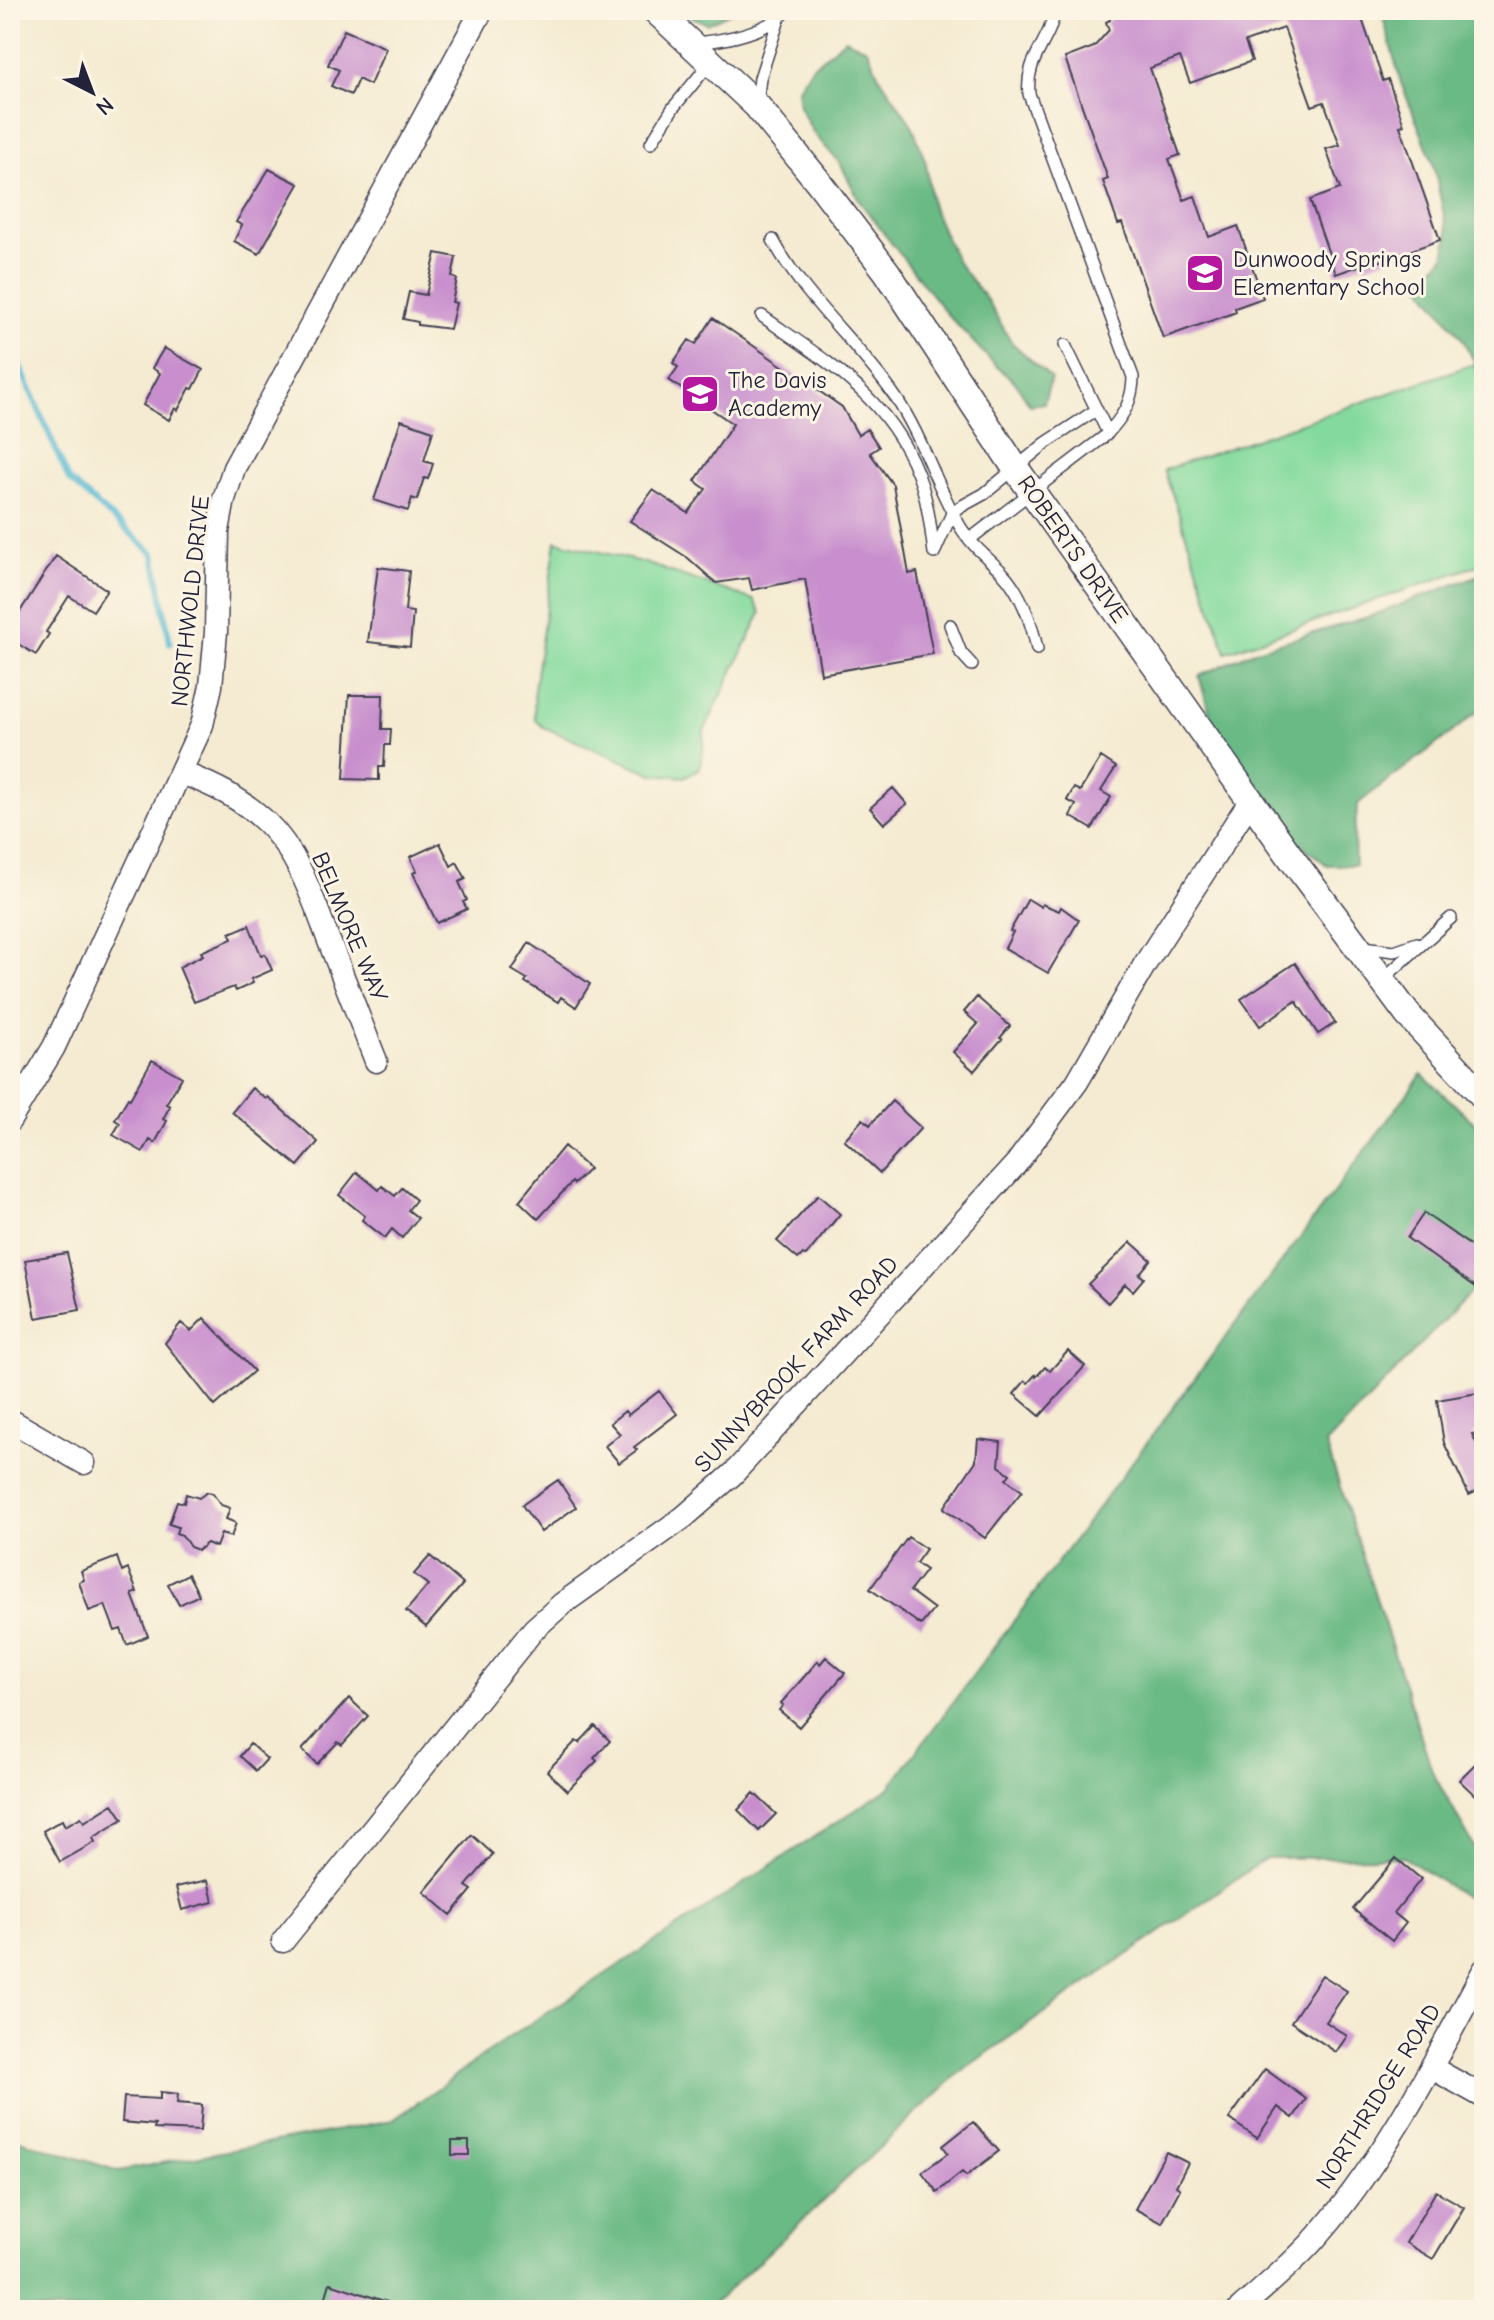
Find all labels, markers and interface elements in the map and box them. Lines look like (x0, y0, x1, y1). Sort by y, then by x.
north arrow (52, 52, 132, 132)
text: N (91, 92, 119, 121)
place label: Dunwoody Springs Elementary School (1233, 245, 1425, 301)
school or university icon: Dunwoody Springs Elementary School (1184, 252, 1226, 294)
place label: The Davis Academy (728, 366, 826, 422)
school or university icon: The Davis Academy (679, 373, 721, 415)
street label: ROBERTS DRIVE (1012, 470, 1134, 628)
street label: NORTHWOLD DRIVE (165, 494, 215, 708)
street label: BELMORE WAY (306, 848, 394, 1007)
street label: SUNNYBROOK FARM ROAD (688, 1250, 904, 1478)
street label: NORTHRIDGE ROAD (1310, 1998, 1446, 2194)

